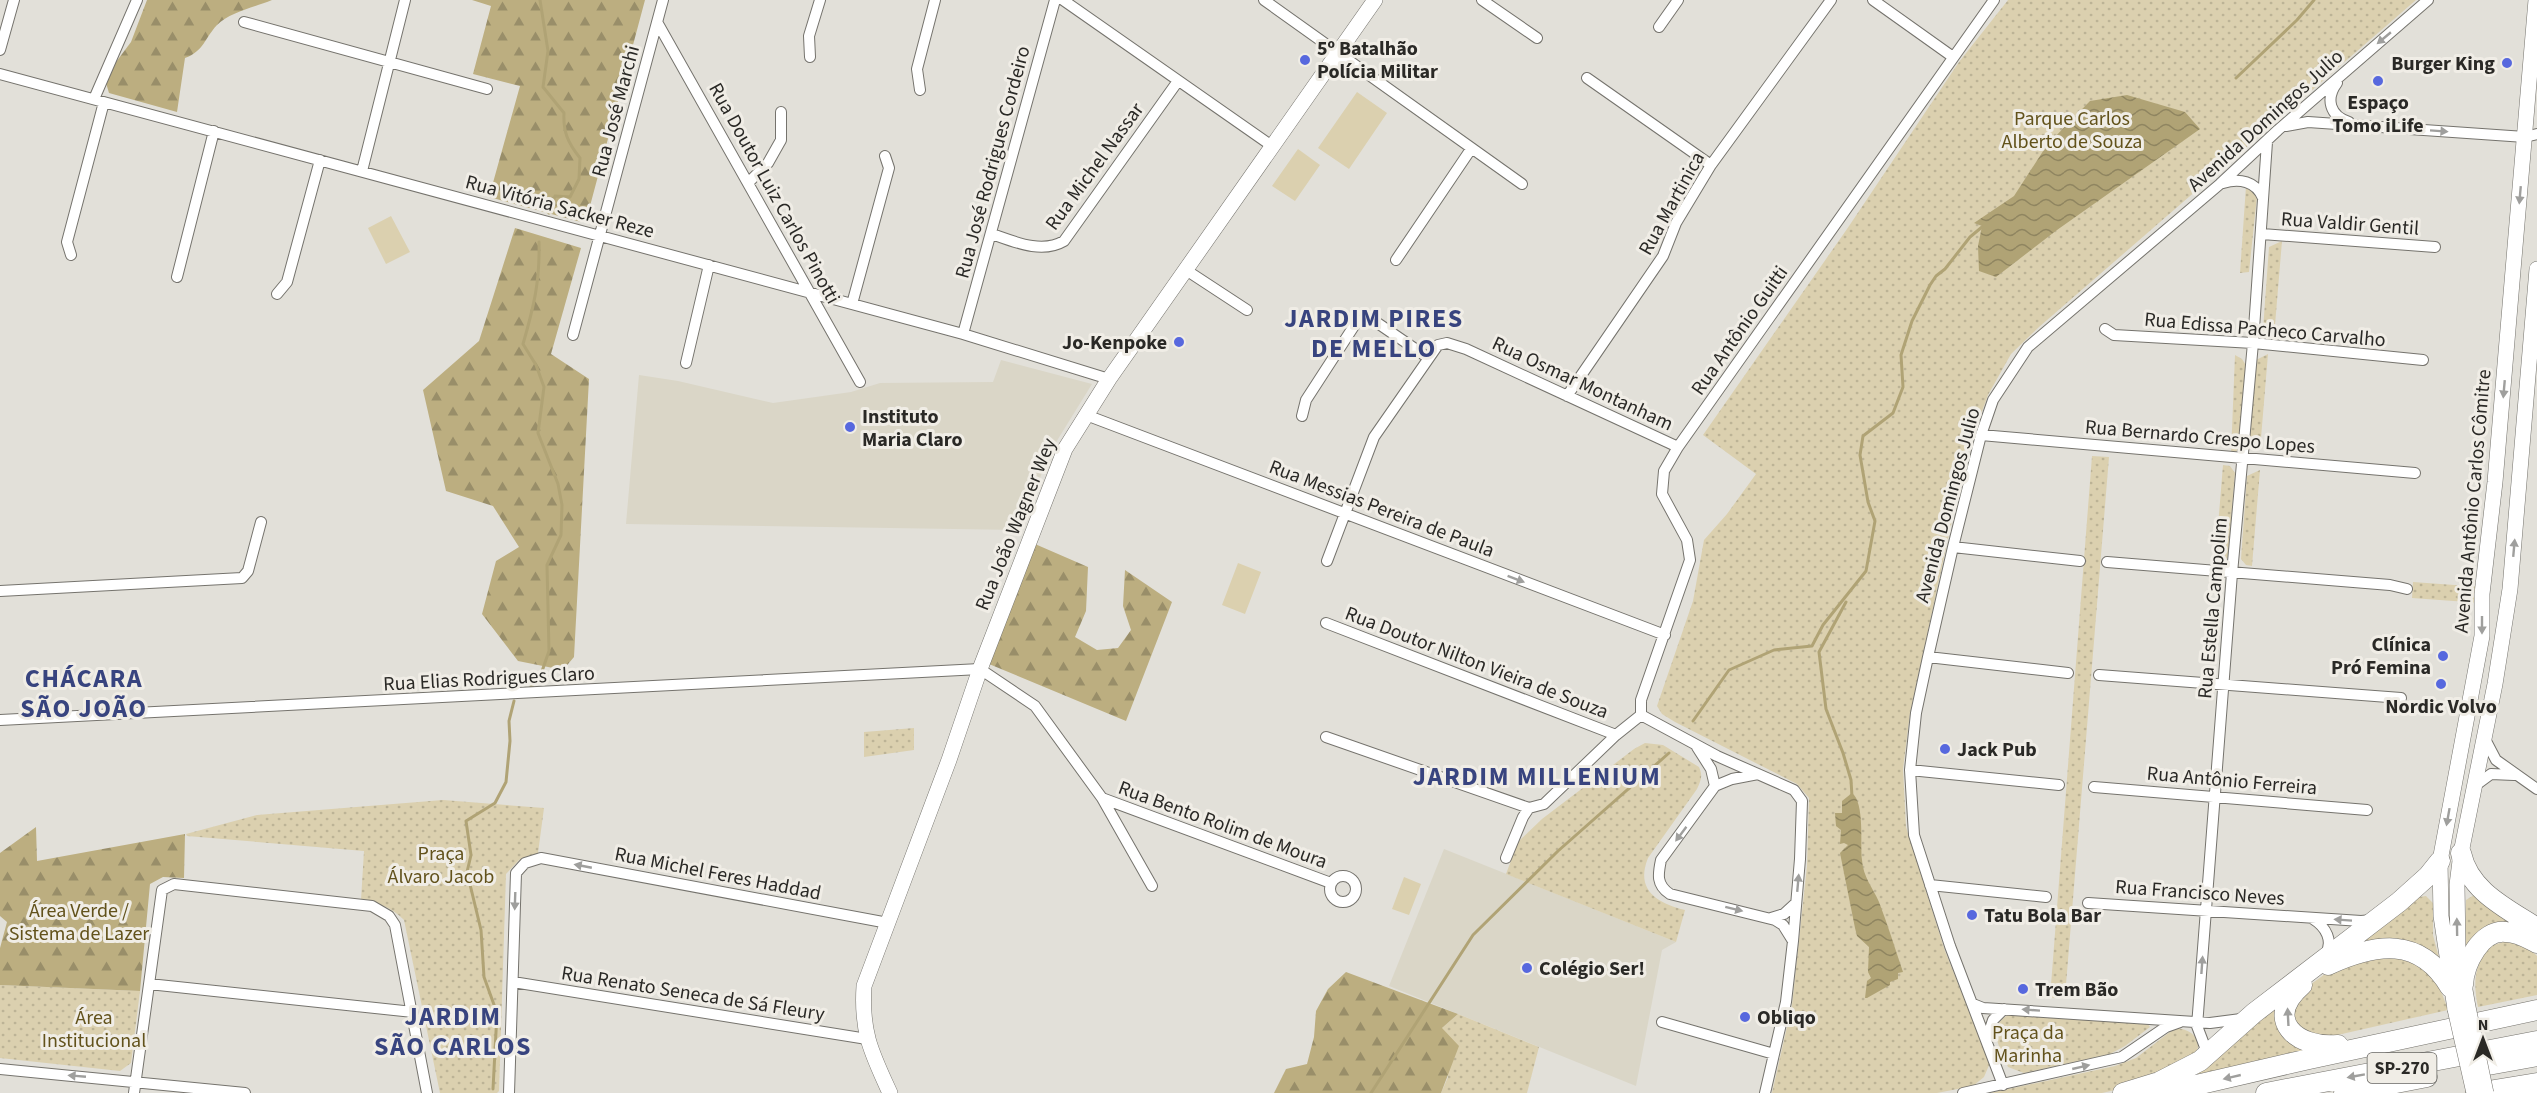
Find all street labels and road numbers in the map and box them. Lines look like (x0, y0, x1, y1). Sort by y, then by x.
street label: Rua José Marchi (585, 42, 647, 180)
street label: Rua José Rodrigues Cordeiro (948, 43, 1038, 282)
street label: Avenida Domingos Julio (2182, 43, 2350, 198)
street label: Rua Doutor Luiz Carlos Pinotti (702, 78, 847, 309)
street label: Rua Michel Nassar (1039, 97, 1151, 236)
street label: Rua Martinica (1632, 147, 1712, 260)
street label: Rua Vitória Sacker Reze (462, 168, 657, 246)
street label: Rua Valdir Gentil (2280, 205, 2420, 243)
street label: Rua Antônio Guitti (1685, 260, 1795, 401)
street label: Rua Edissa Pacheco Carvalho (2143, 305, 2387, 355)
street label: Rua Osmar Montanham (1487, 330, 1678, 438)
street label: Avenida Antônio Carlos Cômitre (2448, 368, 2498, 634)
street label: Avenida Domingos Julio (1908, 405, 1987, 606)
street label: Rua Bernardo Crespo Lopes (2084, 413, 2316, 461)
street label: Rua João Wagner Wey (969, 433, 1064, 615)
street label: Rua Messias Pereira de Paula (1265, 453, 1498, 565)
street label: Rua Estella Campolim (2191, 516, 2235, 700)
street label: Rua Doutor Nilton Vieira de Souza (1341, 600, 1612, 726)
street label: Rua Elias Rodrigues Claro (383, 659, 596, 699)
street label: Rua Antônio Ferreira (2146, 760, 2318, 802)
street label: Rua Bento Rolim de Moura (1114, 774, 1331, 876)
street label: Rua Michel Feres Haddad (612, 840, 823, 908)
street label: Rua Francisco Neves (2114, 873, 2286, 913)
street label: Rua Renato Seneca de Sá Fleury (559, 959, 827, 1029)
road number: SP-270 (2368, 1053, 2436, 1083)

